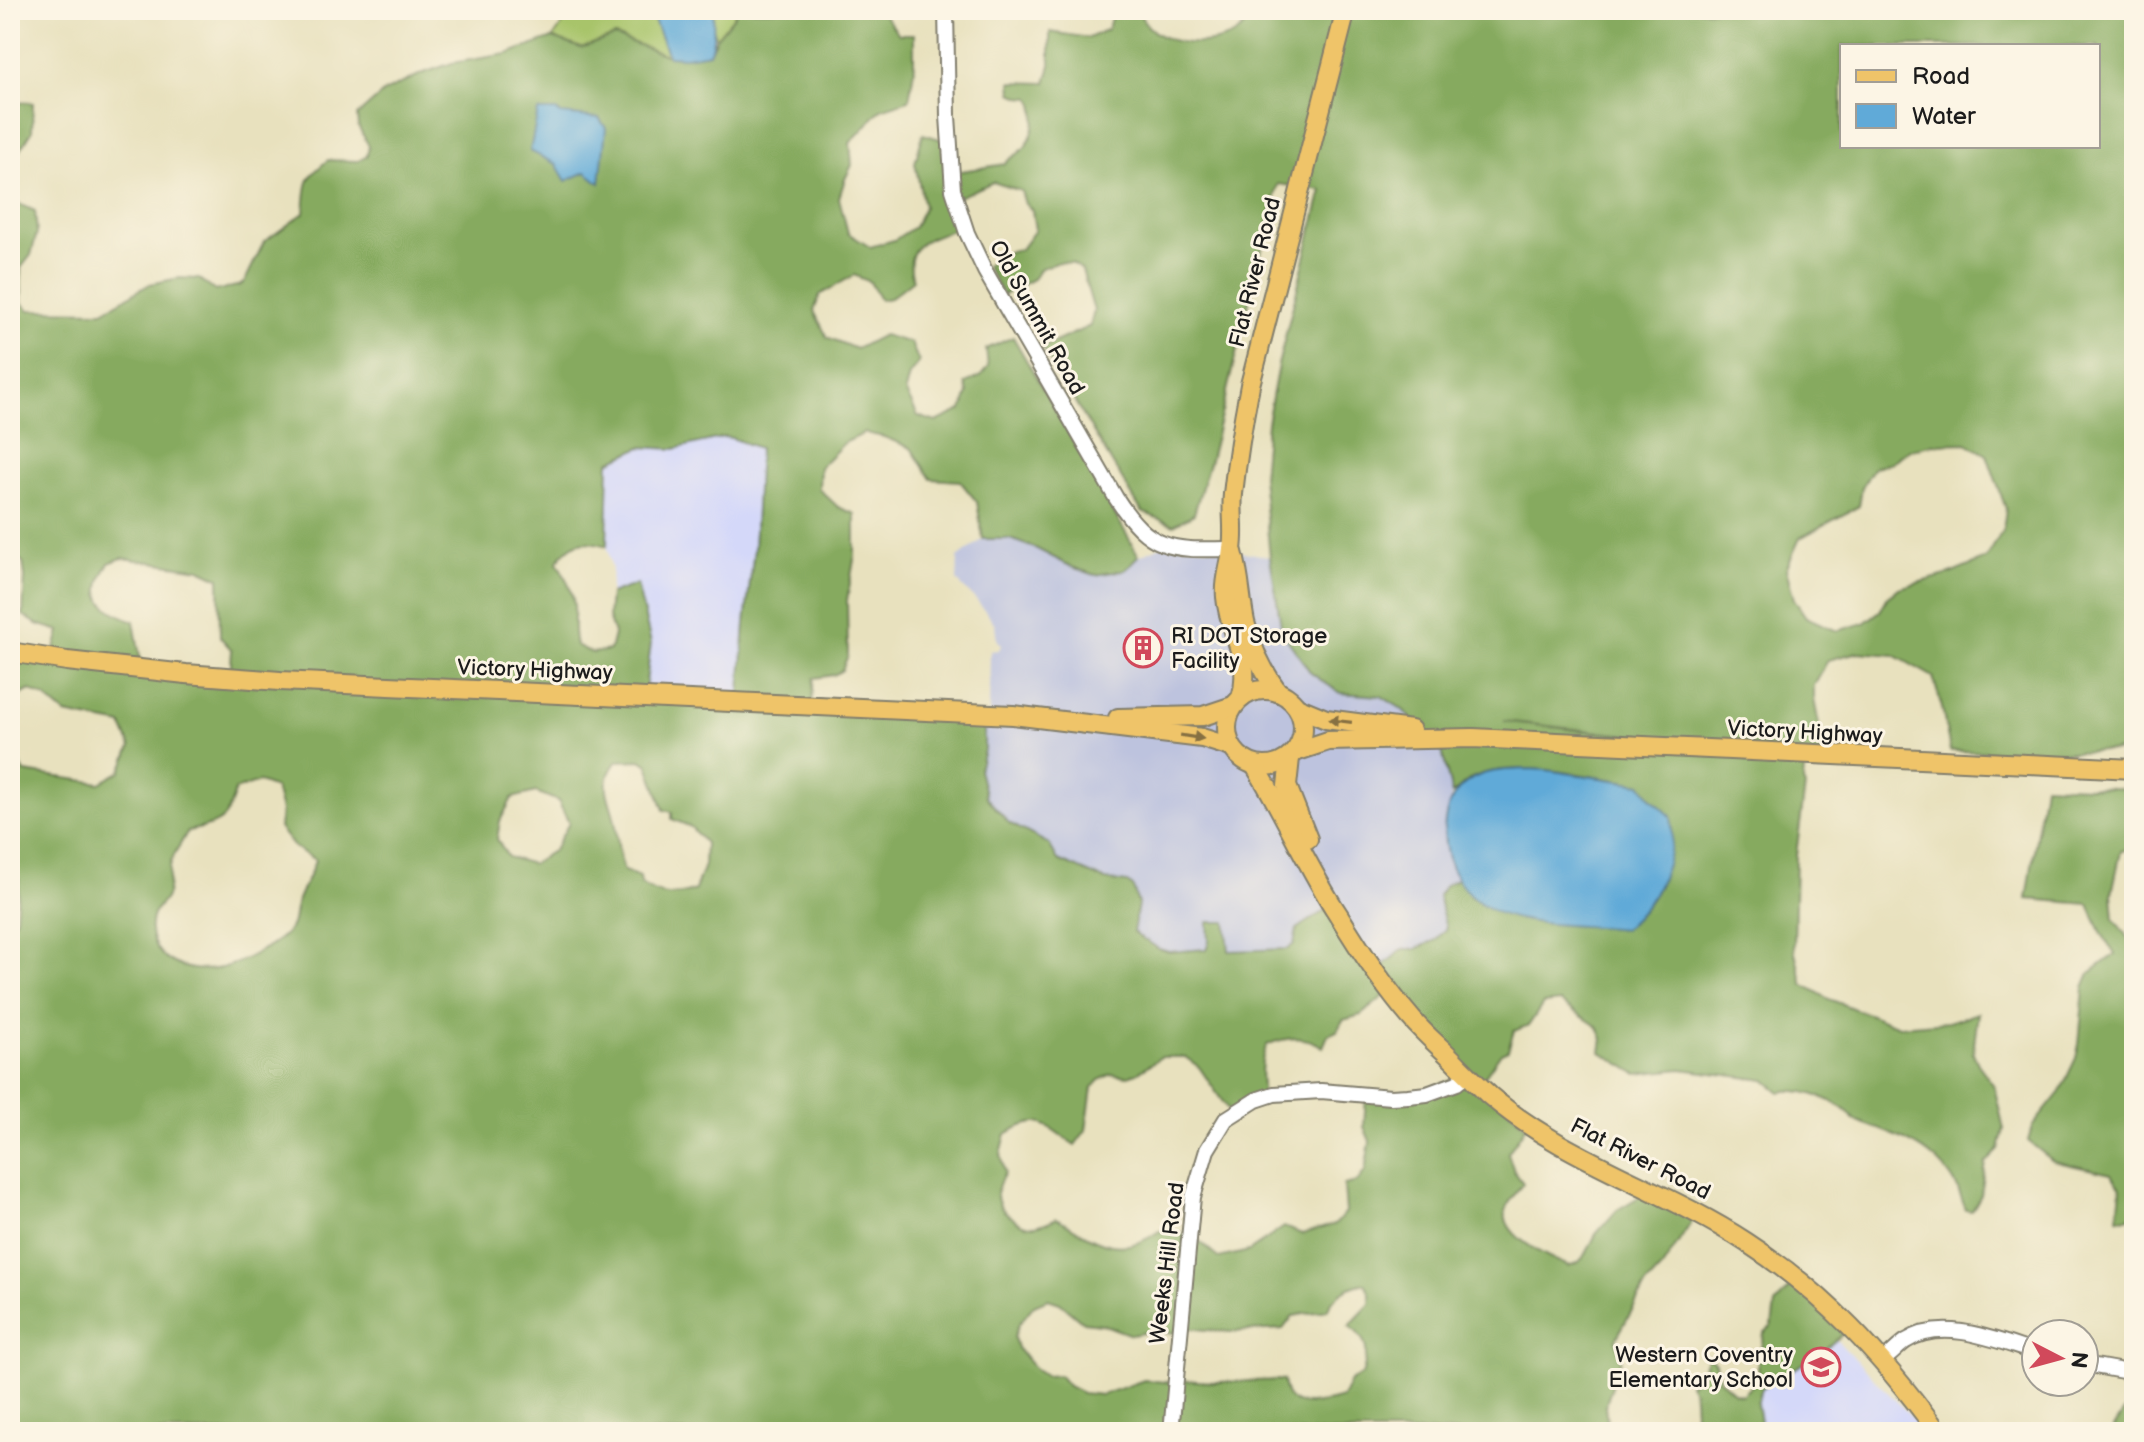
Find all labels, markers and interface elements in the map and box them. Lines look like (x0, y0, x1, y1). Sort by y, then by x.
legend (1840, 44, 2100, 148)
text: Road (1912, 62, 1970, 91)
text: Water (1912, 102, 1976, 131)
street label: Flat River Road (1224, 195, 1287, 350)
street label: Old Summit Road (983, 236, 1090, 400)
place label: RI DOT Storage Facility (1171, 623, 1327, 675)
building icon: RI DOT Storage Facility (1122, 627, 1164, 669)
street label: Victory Highway (457, 654, 613, 687)
one-way arrow (1328, 714, 1353, 727)
street label: Victory Highway (1727, 715, 1883, 750)
one-way arrow (1180, 731, 1205, 744)
street label: Flat River Road (1566, 1112, 1715, 1206)
street label: Weeks Hill Road (1144, 1181, 1191, 1346)
north arrow (2020, 1318, 2100, 1398)
place label: Western Coventry Elementary School (1608, 1342, 1793, 1394)
school or university icon: Western Coventry Elementary School (1800, 1346, 1842, 1388)
text: N (2064, 1350, 2093, 1370)

